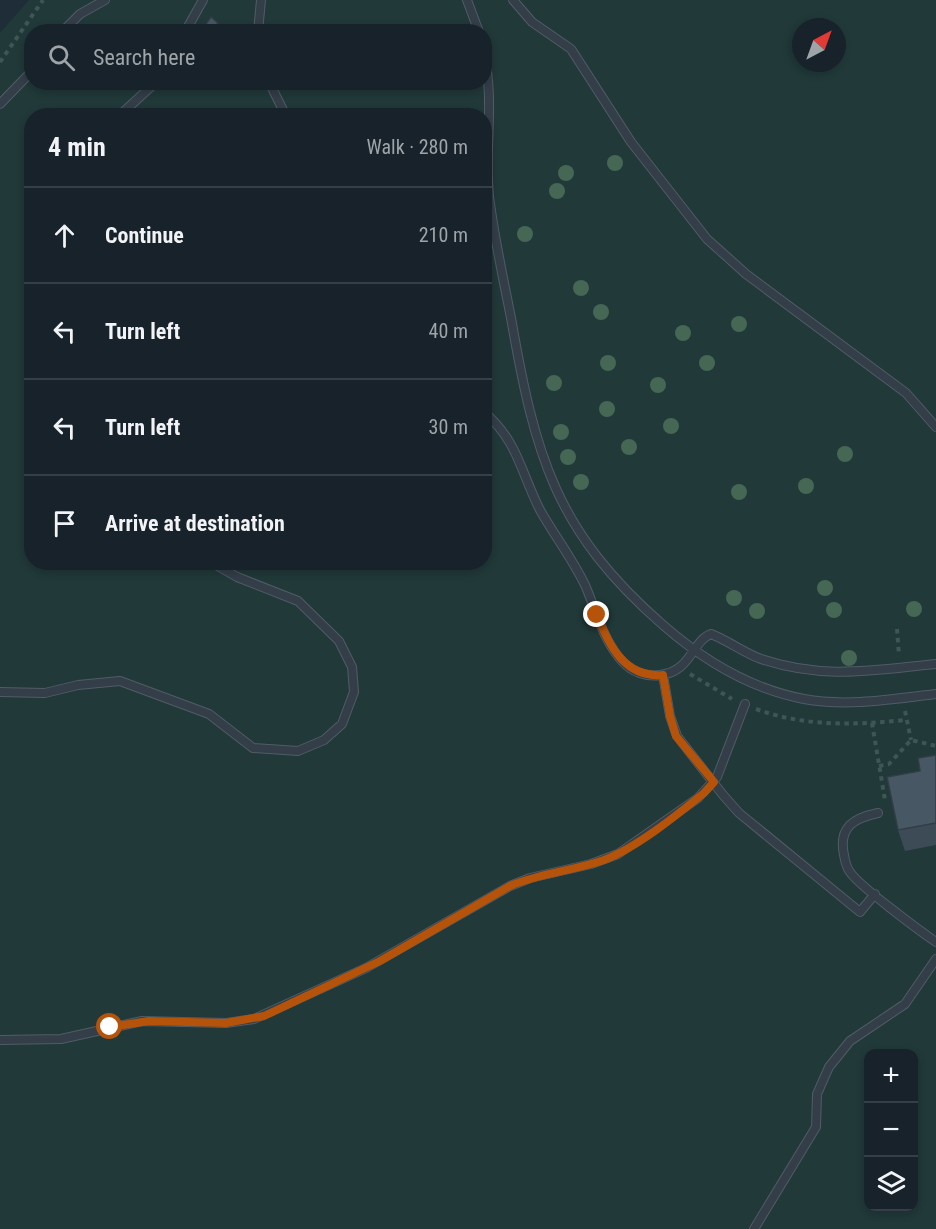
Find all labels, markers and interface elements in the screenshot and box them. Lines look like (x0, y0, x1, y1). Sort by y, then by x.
north arrow (792, 18, 846, 72)
search box (24, 24, 492, 90)
icon: search (45, 41, 78, 74)
text: Search here (93, 45, 195, 70)
text: 4 min (48, 132, 106, 162)
text: Walk · 280 m (367, 135, 468, 159)
icon: ahead (48, 219, 81, 252)
text: Continue (105, 223, 184, 248)
text: 210 m (419, 223, 468, 247)
icon: left (48, 315, 81, 348)
text: Turn left (105, 319, 180, 344)
text: 40 m (429, 319, 468, 343)
icon: left (48, 411, 81, 444)
text: Turn left (105, 415, 180, 440)
text: 30 m (429, 415, 468, 439)
icon: arrive (48, 507, 81, 540)
text: Arrive at destination (105, 511, 285, 536)
route end (583, 601, 609, 627)
route start (96, 1013, 122, 1039)
map controls (864, 1049, 918, 1211)
button: + (864, 1049, 918, 1103)
button: − (864, 1103, 918, 1157)
button: layers (864, 1157, 918, 1211)

